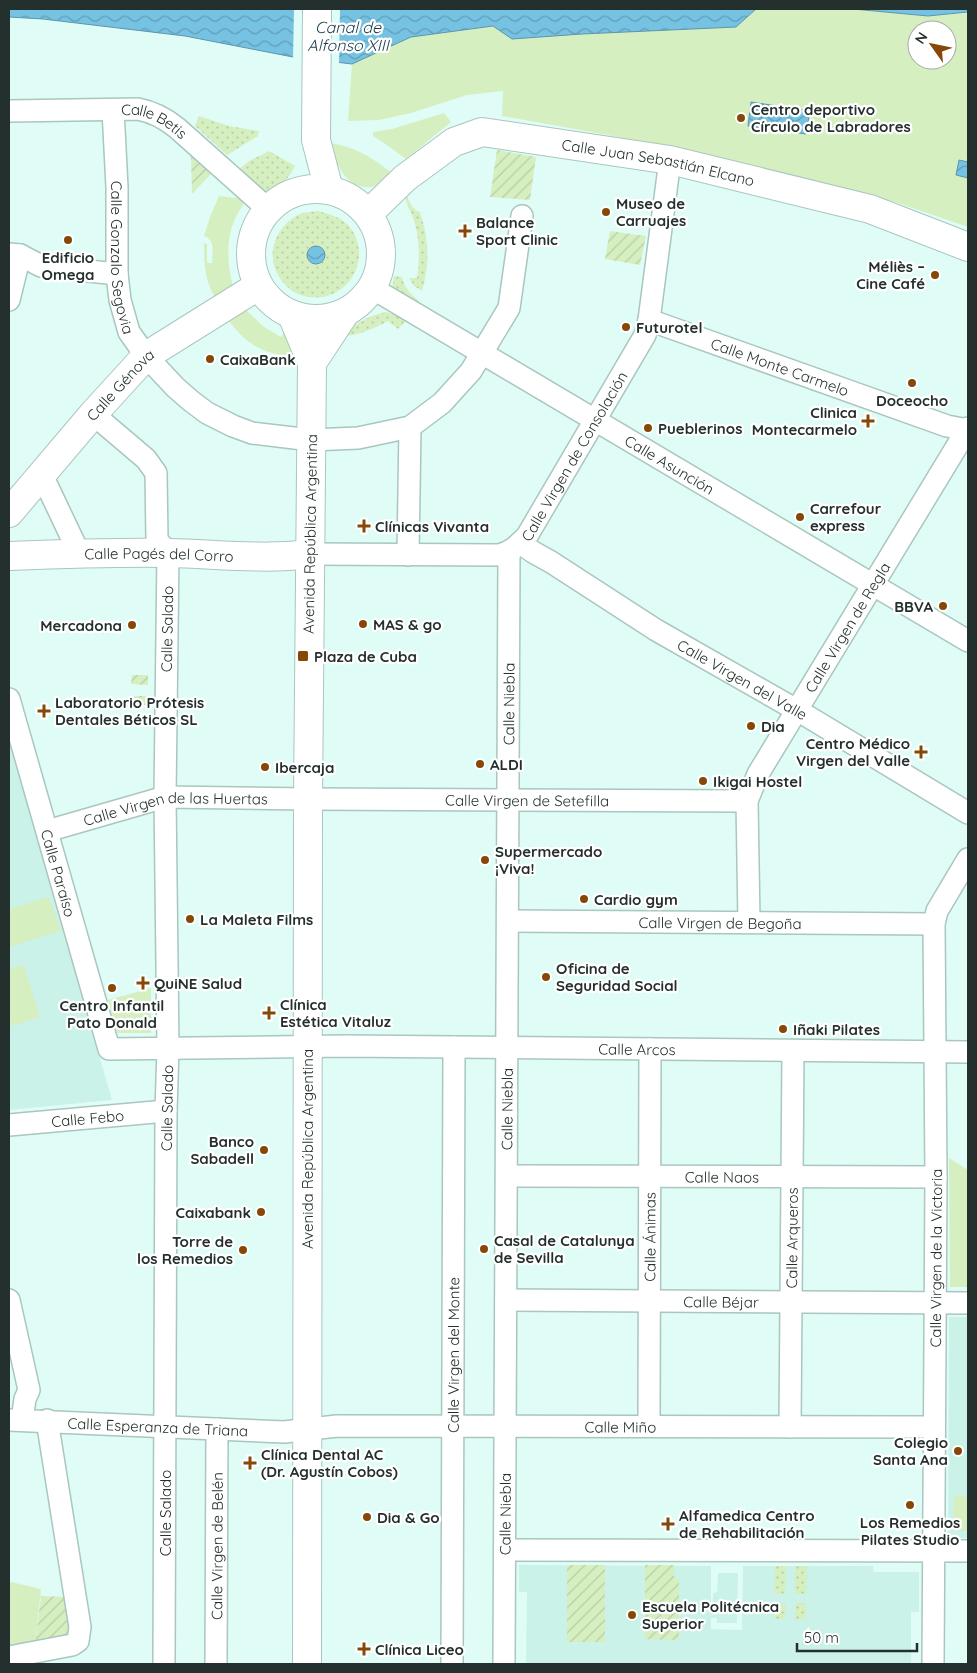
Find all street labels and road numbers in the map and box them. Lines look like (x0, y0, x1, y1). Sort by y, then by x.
street label: Calle Betis (121, 99, 192, 142)
street label: Calle Juan Sebastián Elcano (561, 135, 757, 190)
street label: Calle Gonzalo Segovia (107, 180, 139, 336)
street label: Calle Monte Carmelo (708, 333, 852, 400)
street label: Calle Génova (82, 344, 157, 425)
street label: Calle Virgen de Consolación (517, 368, 631, 545)
street label: Calle Asunción (621, 430, 718, 498)
street label: Avenida República Argentina (299, 434, 321, 634)
street label: Calle Pagés del Corro (84, 543, 234, 565)
street label: Calle Virgen de Regla (800, 558, 894, 696)
street label: Calle Salado (157, 586, 177, 672)
street label: Calle Virgen del Valle (674, 635, 811, 724)
street label: Calle Niebla (499, 663, 518, 745)
street label: Calle Virgen de las Huertas (81, 787, 268, 830)
street label: Calle Virgen de Setefilla (445, 790, 609, 810)
street label: Calle Paraíso (37, 827, 80, 919)
street label: Calle Virgen de Begoña (638, 912, 802, 933)
street label: Calle Arcos (598, 1039, 676, 1059)
street label: Avenida República Argentina (298, 1049, 317, 1249)
street label: Calle Salado (157, 1065, 177, 1151)
street label: Calle Niebla (497, 1068, 516, 1150)
street label: Calle Febo (50, 1105, 125, 1131)
street label: Calle Naos (685, 1167, 759, 1186)
street label: Calle Virgen de la Victoria (925, 1169, 946, 1347)
street label: Calle Arqueros (782, 1187, 801, 1289)
street label: Calle Ánimas (640, 1192, 659, 1282)
street label: Calle Virgen del Monte (443, 1277, 463, 1433)
street label: Calle Béjar (683, 1292, 759, 1311)
street label: Calle Esperanza de Triana (67, 1413, 249, 1440)
street label: Calle Miño (585, 1417, 656, 1436)
street label: Calle Salado (156, 1470, 175, 1556)
street label: Calle Virgen de Belén (207, 1472, 226, 1620)
street label: Calle Niebla (495, 1473, 514, 1555)

